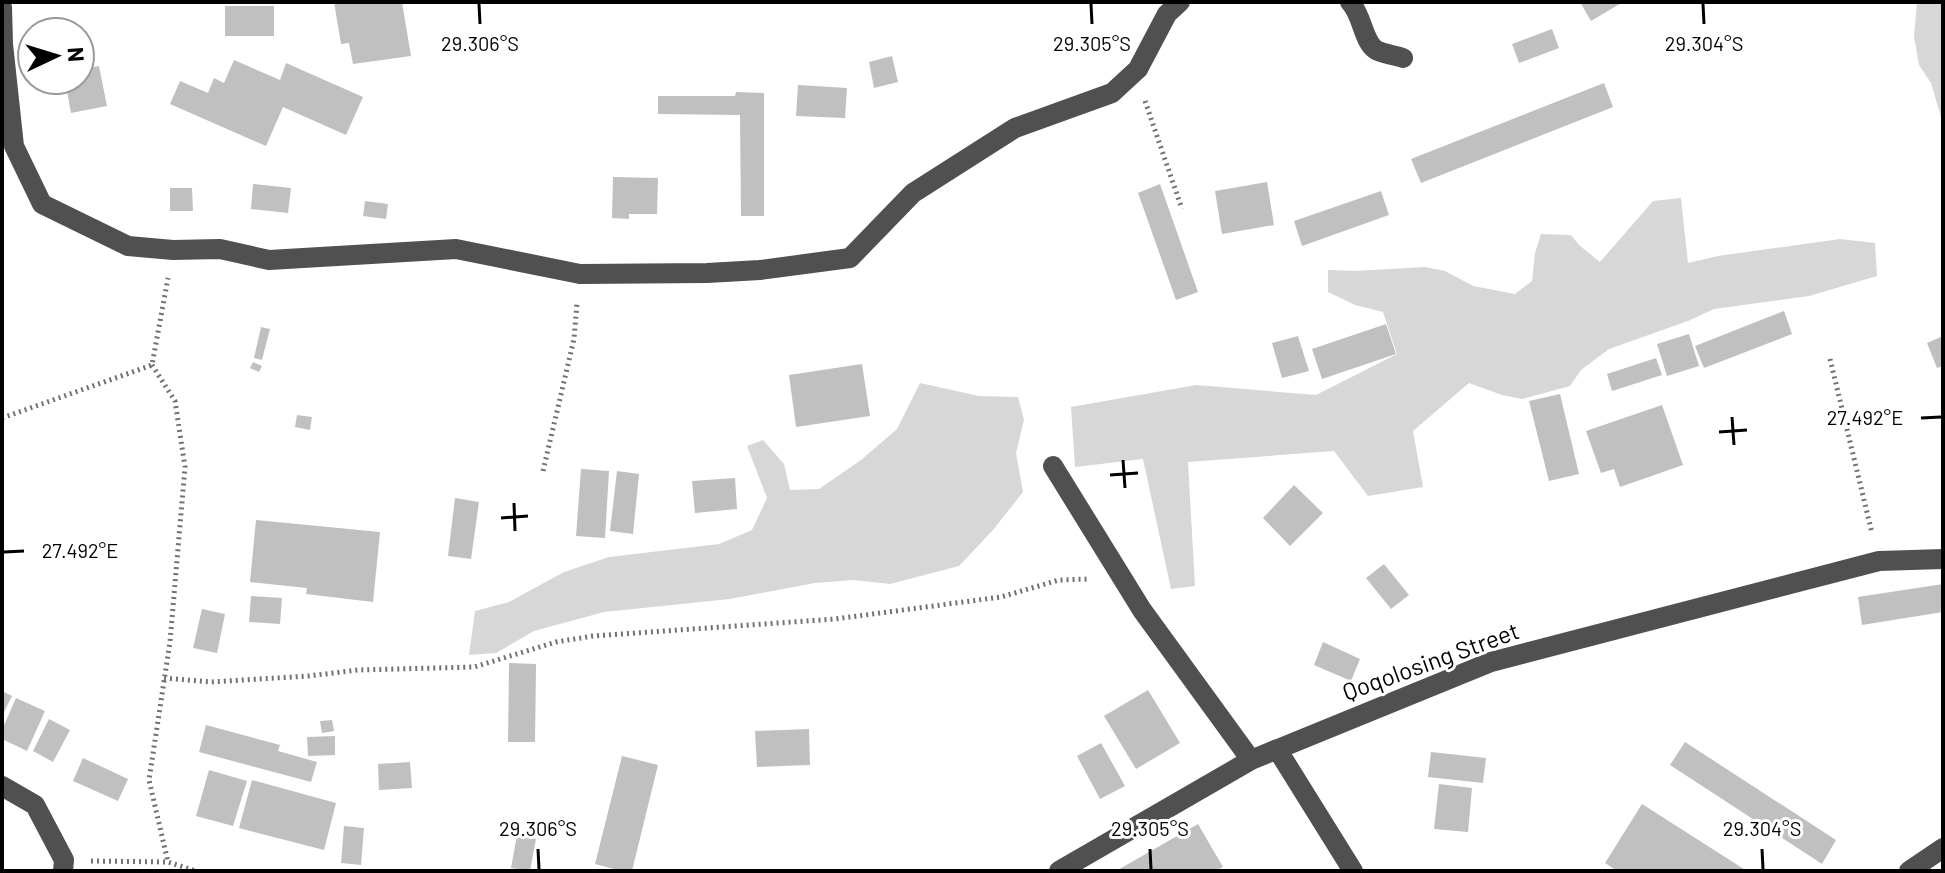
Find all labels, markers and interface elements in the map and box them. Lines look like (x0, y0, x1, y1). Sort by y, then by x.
north arrow (16, 16, 96, 96)
text: 29.306°S (441, 31, 519, 55)
text: 29.305°S (1053, 31, 1131, 55)
text: 29.304°S (1665, 31, 1743, 55)
text: N (63, 46, 90, 63)
text: 27.492°E (1827, 405, 1903, 429)
text: 27.492°E (42, 538, 118, 562)
street label: Qoqolosing Street (1338, 615, 1523, 706)
text: 29.306°S (499, 816, 577, 840)
text: 29.305°S (1111, 816, 1189, 840)
text: 29.304°S (1723, 816, 1801, 840)

